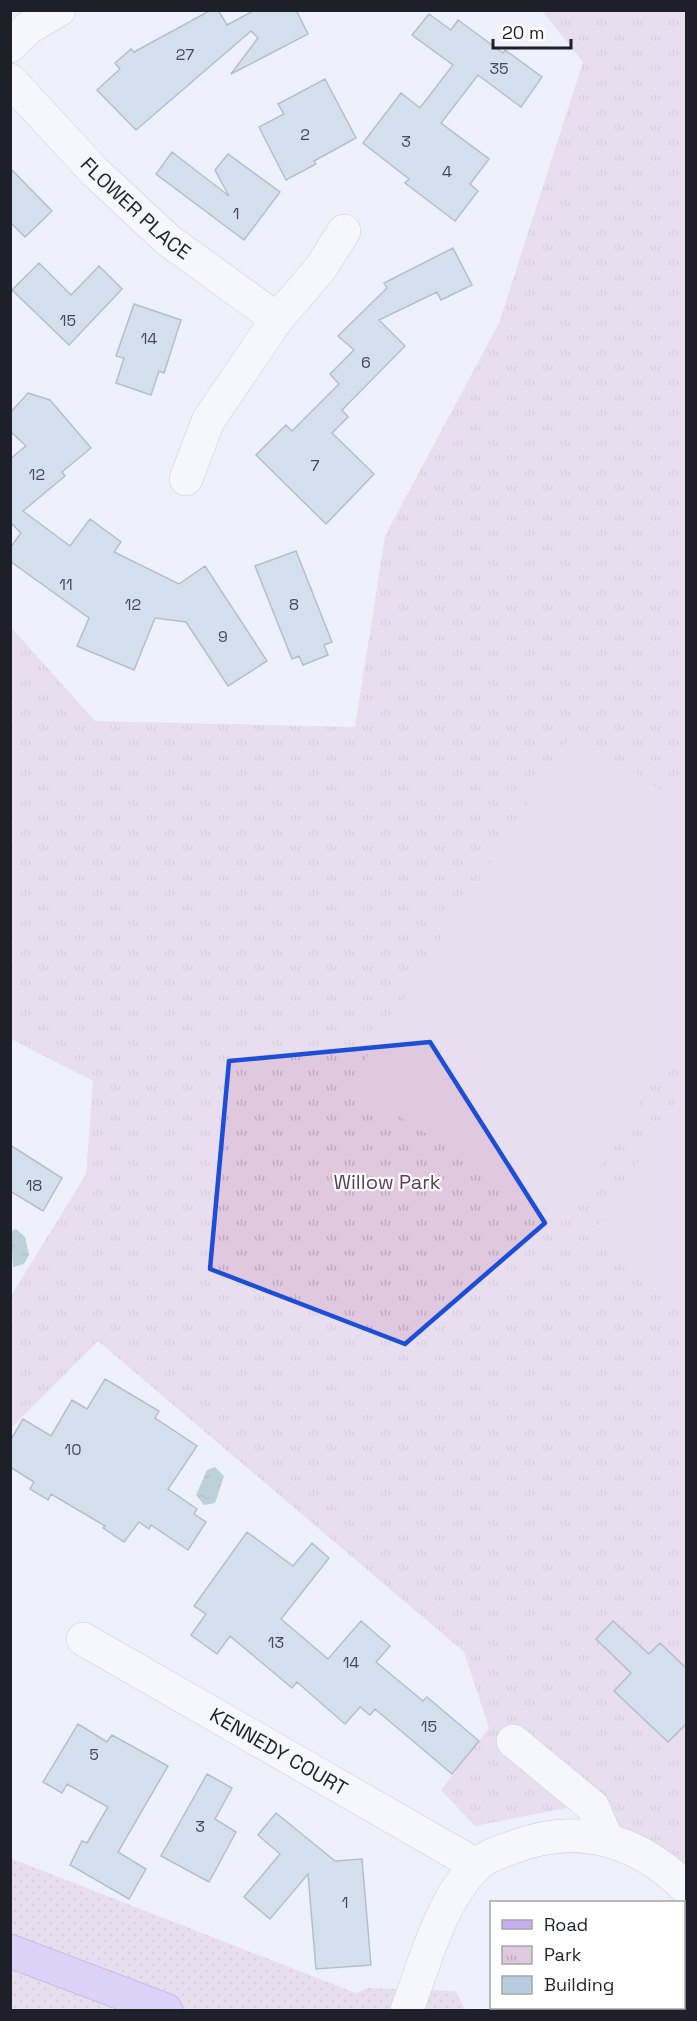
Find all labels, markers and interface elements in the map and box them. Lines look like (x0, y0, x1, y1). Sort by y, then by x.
scale bar (493, 12, 571, 50)
text: 20 m (502, 21, 545, 44)
house number: 27 (176, 44, 194, 65)
house number: 35 (489, 58, 509, 79)
house number: 2 (300, 124, 310, 145)
house number: 3 (401, 131, 411, 152)
street label: FLOWER PLACE (75, 152, 196, 265)
house number: 4 (442, 161, 452, 182)
house number: 1 (233, 203, 239, 224)
house number: 15 (60, 310, 76, 331)
house number: 14 (141, 328, 157, 349)
house number: 6 (361, 352, 371, 373)
house number: 7 (310, 455, 320, 476)
house number: 12 (29, 464, 45, 485)
house number: 11 (59, 574, 73, 595)
house number: 12 (125, 594, 141, 615)
house number: 8 (289, 594, 299, 615)
house number: 9 (218, 626, 228, 647)
park label: Willow Park (333, 1169, 441, 1195)
house number: 18 (26, 1175, 42, 1196)
house number: 10 (65, 1439, 81, 1460)
house number: 13 (268, 1632, 284, 1653)
house number: 14 (343, 1652, 359, 1673)
street label: KENNEDY COURT (205, 1702, 353, 1802)
house number: 15 (421, 1716, 437, 1737)
house number: 5 (89, 1744, 99, 1765)
house number: 3 (195, 1816, 205, 1837)
house number: 1 (342, 1892, 348, 1913)
legend (490, 1901, 685, 2009)
text: Road (544, 1913, 588, 1936)
text: Park (544, 1943, 582, 1966)
text: Building (544, 1973, 614, 1996)

